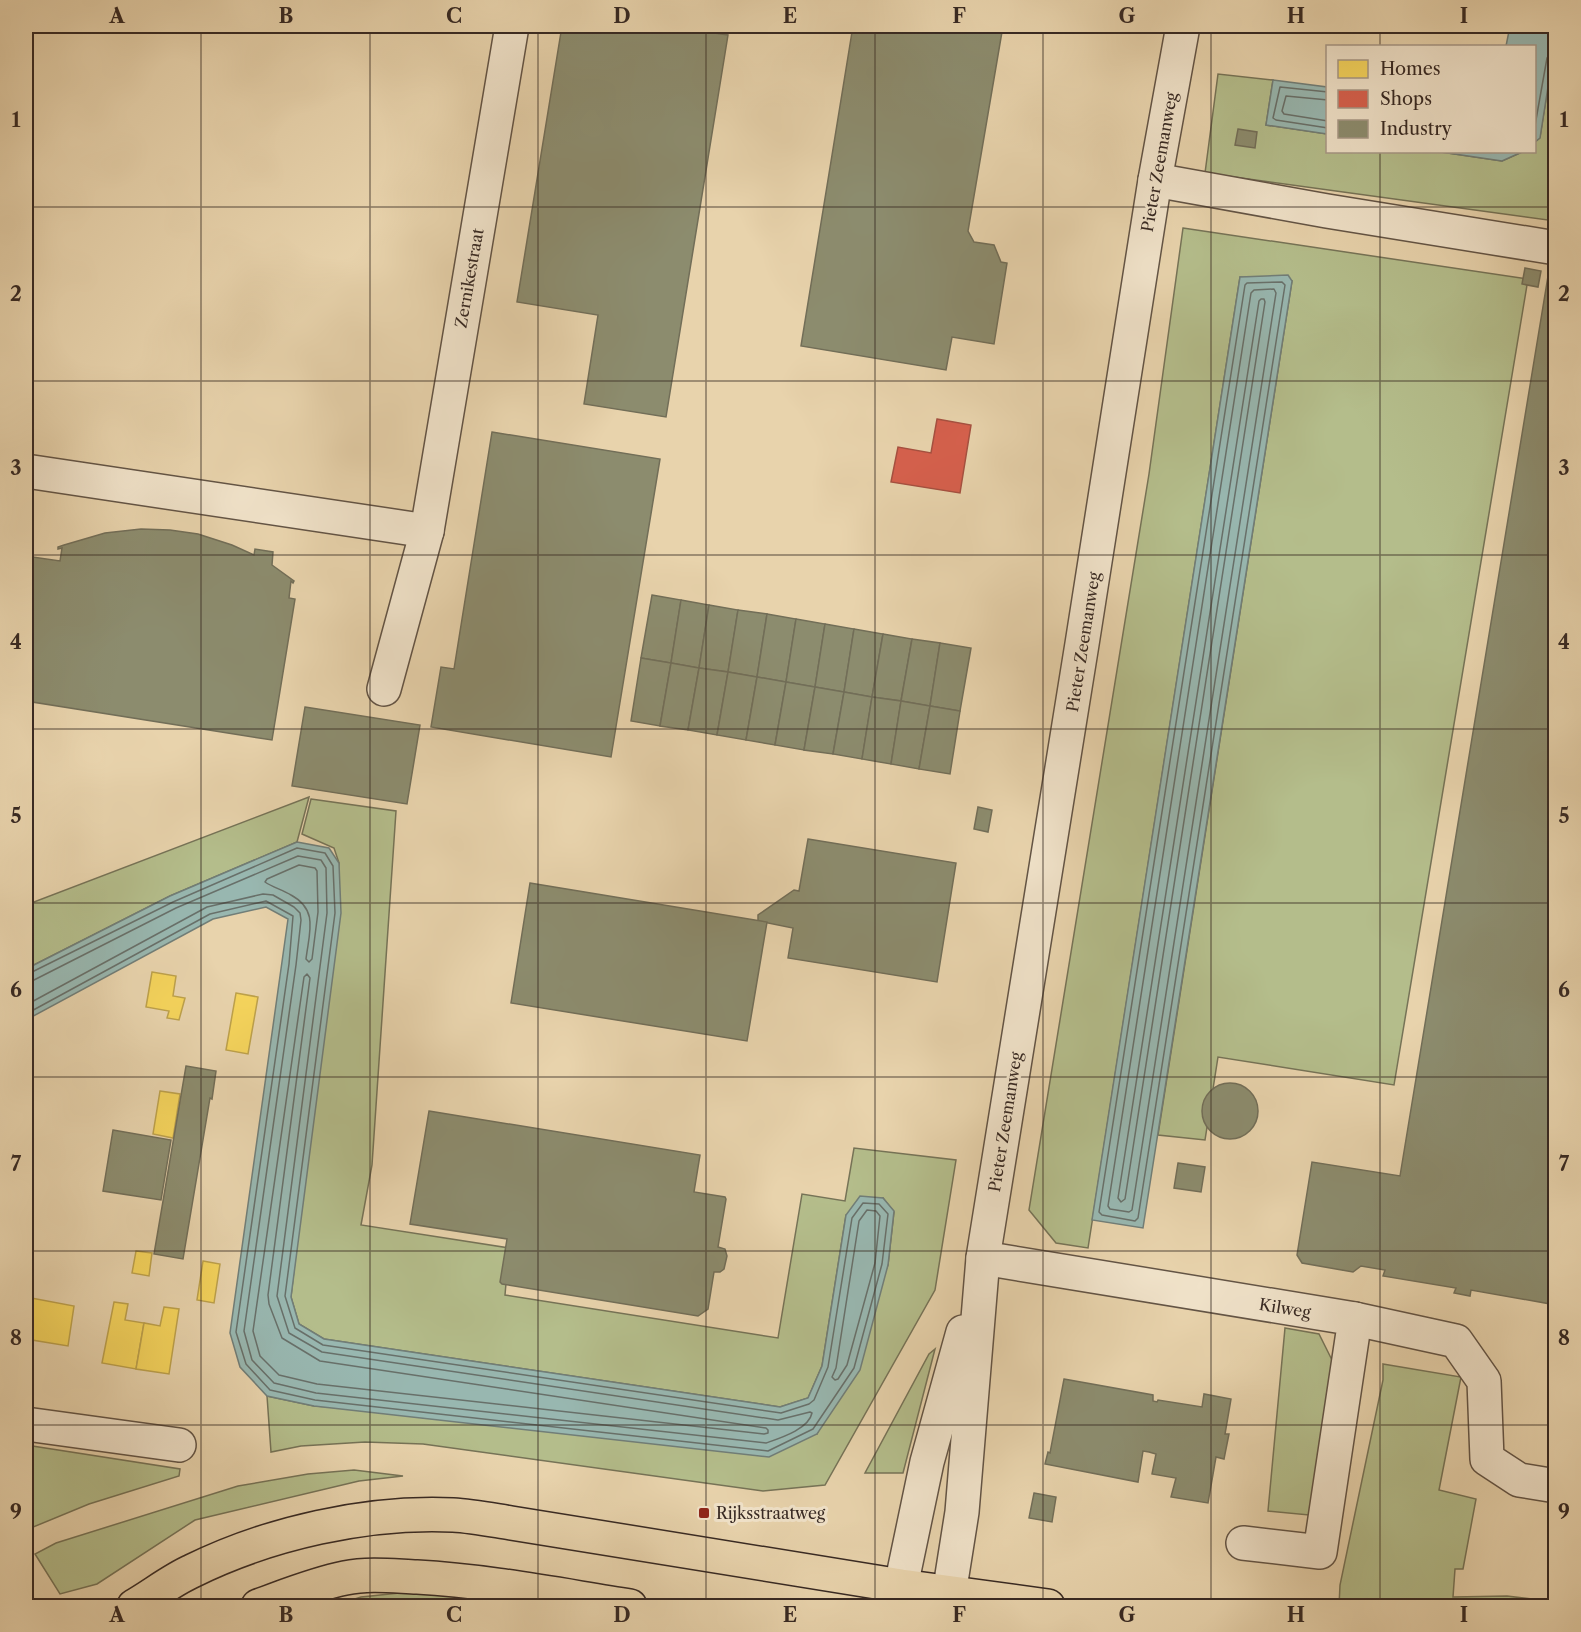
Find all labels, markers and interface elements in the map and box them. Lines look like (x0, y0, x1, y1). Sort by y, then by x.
text: A (108, 4, 125, 28)
text: B (279, 4, 294, 28)
text: C (446, 4, 462, 28)
text: D (613, 4, 631, 28)
text: E (783, 4, 797, 28)
text: F (952, 4, 966, 28)
text: G (1119, 4, 1136, 28)
text: H (1287, 4, 1305, 28)
text: I (1460, 4, 1468, 28)
legend (1326, 45, 1536, 153)
text: Homes (1380, 58, 1441, 80)
text: Shops (1380, 88, 1432, 110)
street label: Pieter Zeemanweg (1137, 90, 1181, 233)
text: 1 (12, 108, 21, 132)
text: 1 (1560, 108, 1569, 132)
text: Industry (1380, 118, 1453, 140)
street label: Zernikestraat (450, 226, 488, 329)
text: 2 (10, 282, 22, 306)
text: 2 (1558, 282, 1570, 306)
text: 3 (10, 456, 22, 480)
text: 3 (1558, 456, 1570, 480)
street label: Pieter Zeemanweg (1062, 570, 1104, 713)
text: 4 (10, 630, 22, 654)
text: 4 (1558, 630, 1570, 654)
text: 5 (10, 804, 22, 828)
text: 5 (1558, 804, 1570, 828)
text: 6 (10, 978, 22, 1002)
text: 6 (1558, 978, 1570, 1002)
street label: Pieter Zeemanweg (984, 1050, 1026, 1193)
text: 7 (11, 1152, 22, 1176)
text: 7 (1559, 1152, 1570, 1176)
street label: Kilweg (1258, 1294, 1313, 1322)
text: 8 (10, 1326, 22, 1350)
text: 8 (1558, 1326, 1570, 1350)
text: 9 (10, 1500, 22, 1524)
text: 9 (1558, 1500, 1570, 1524)
place label: Rijksstraatweg (716, 1503, 826, 1523)
marker: Rijksstraatweg (697, 1506, 711, 1520)
text: A (108, 1603, 125, 1627)
text: B (279, 1603, 294, 1627)
text: C (446, 1603, 462, 1627)
text: D (613, 1603, 631, 1627)
text: E (783, 1603, 797, 1627)
text: F (952, 1603, 966, 1627)
text: G (1119, 1603, 1136, 1627)
text: H (1287, 1603, 1305, 1627)
text: I (1460, 1603, 1468, 1627)

